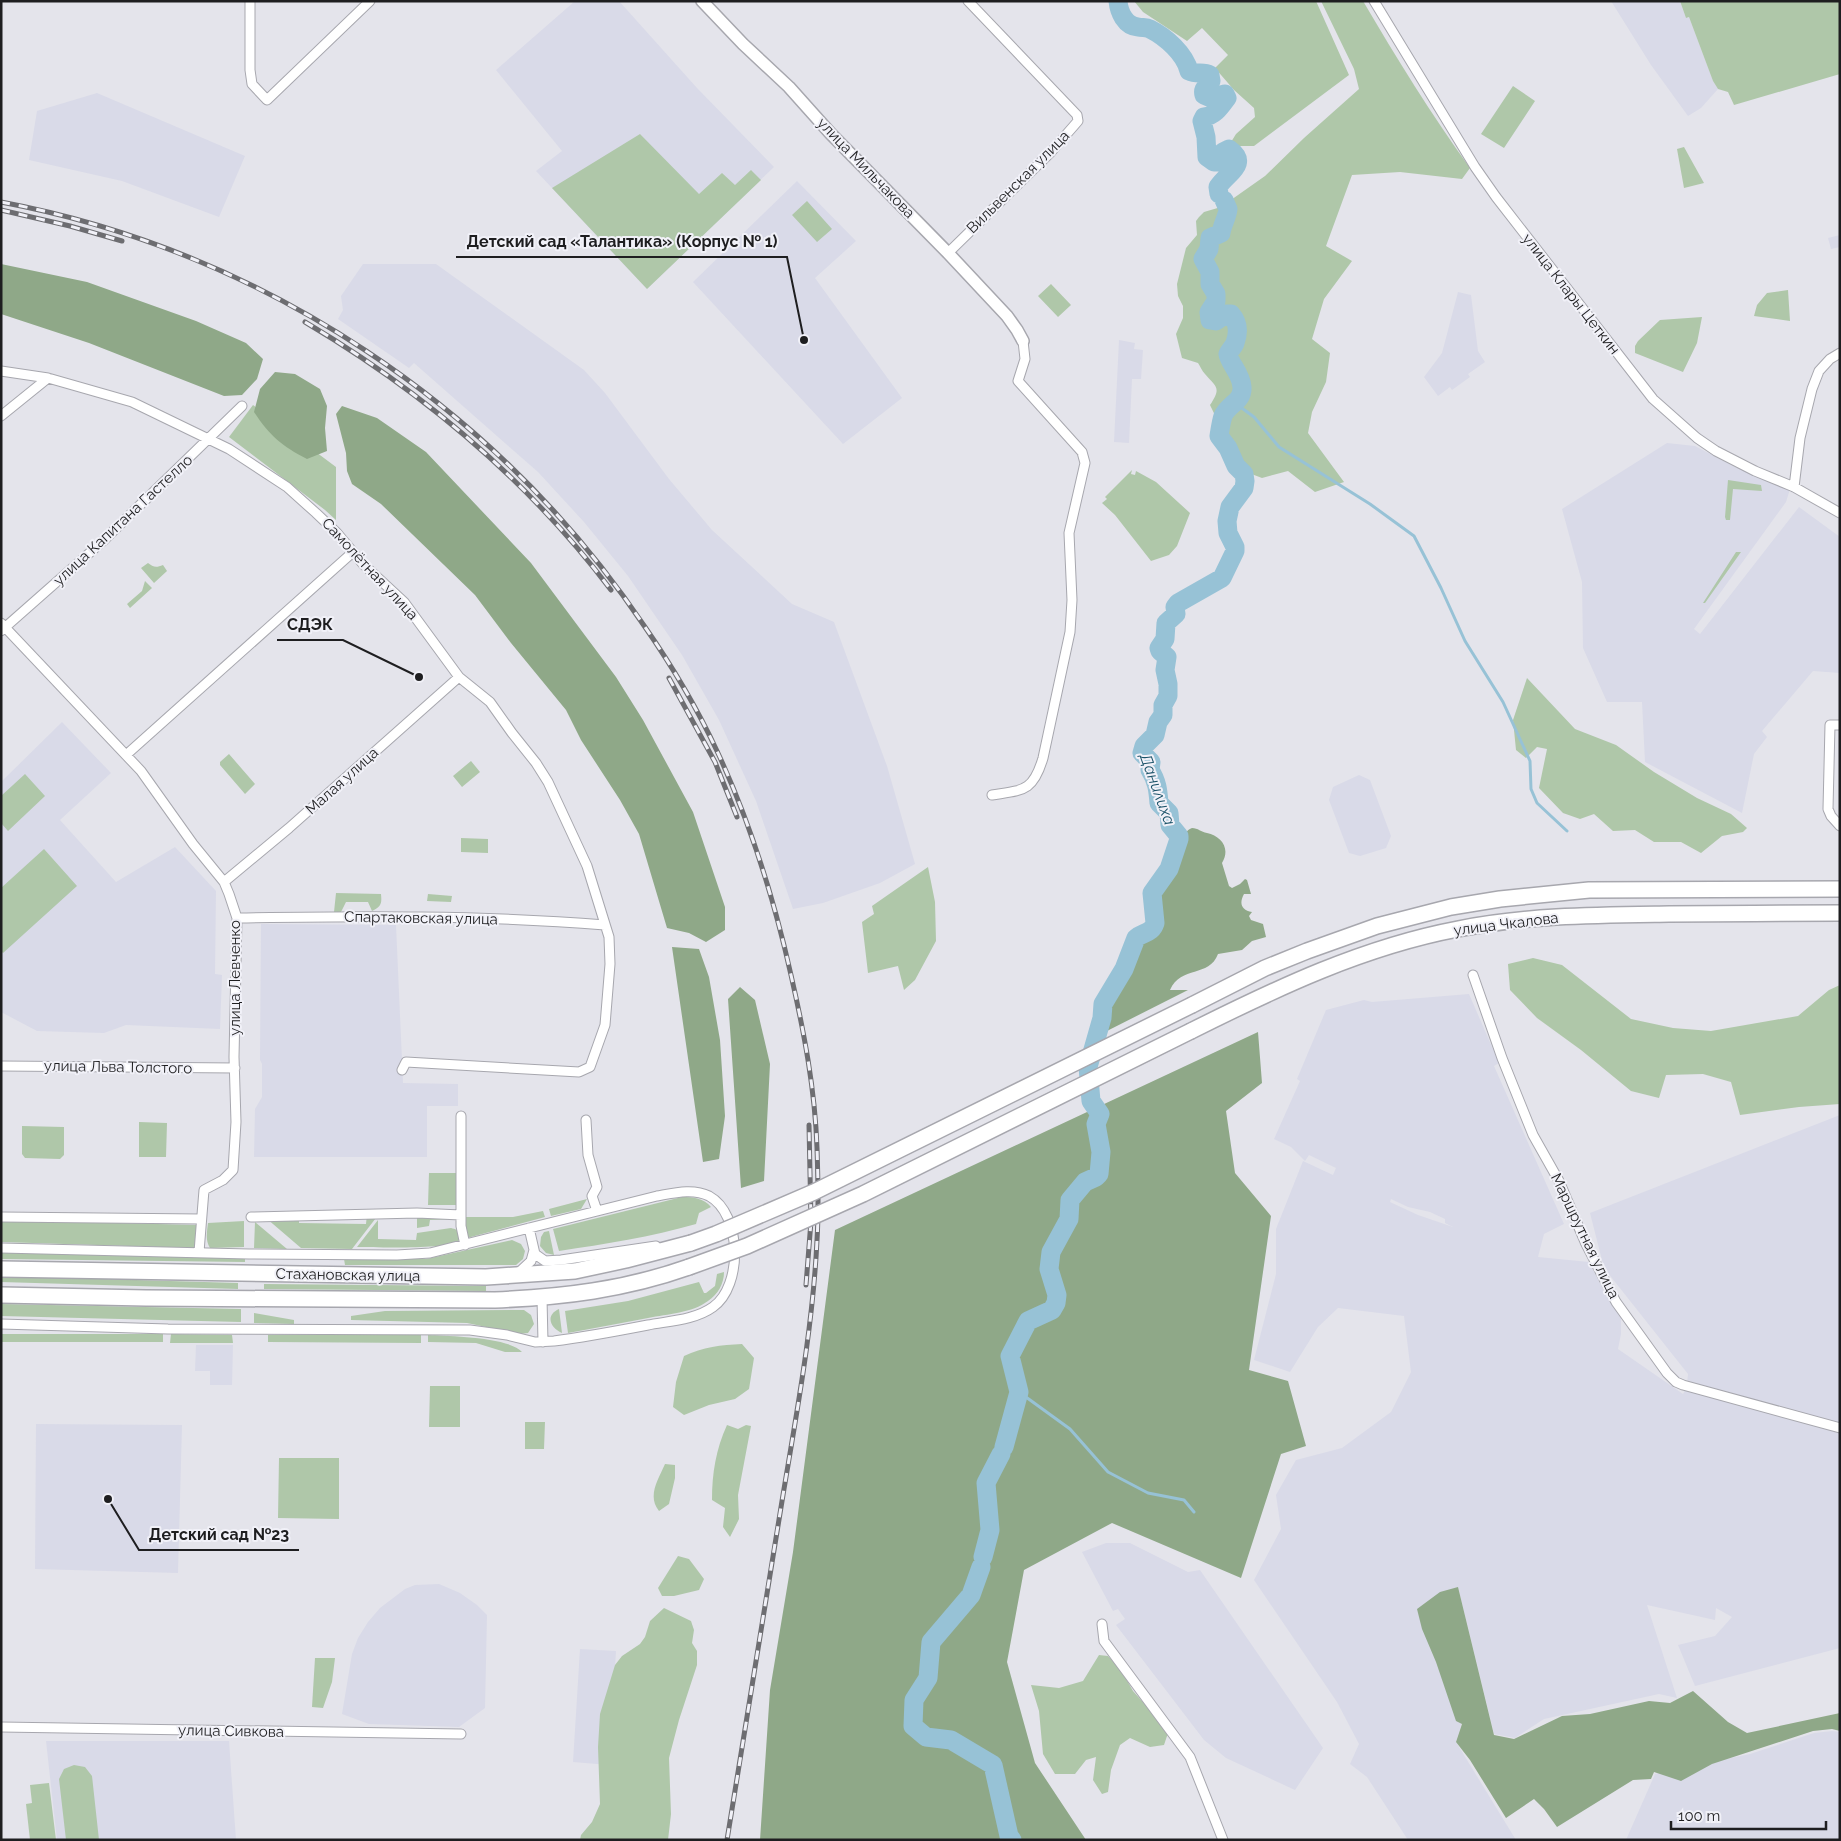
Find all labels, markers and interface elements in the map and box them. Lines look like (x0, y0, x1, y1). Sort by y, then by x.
street label: улица Мильчакова (813, 114, 919, 222)
street label: Вильвенская улица (963, 127, 1073, 237)
callout: Детский сад «Талантика» (Корпус № 1) (456, 226, 787, 257)
street label: улица Клары Цеткин (1518, 230, 1624, 358)
text: Детский сад «Талантика» (Корпус № 1) (466, 232, 778, 251)
street label: улица Капитана Гастелло (50, 451, 196, 589)
street label: Самолётная улица (318, 514, 422, 624)
callout: СДЭК (277, 609, 343, 640)
text: СДЭК (287, 615, 333, 634)
street label: Малая улица (302, 744, 382, 818)
water label: Данилиха (1135, 750, 1179, 828)
street label: Спартаковская улица (344, 908, 498, 928)
street label: улица Чкалова (1453, 909, 1559, 939)
street label: улица Левченко (226, 920, 244, 1036)
street label: улица Льва Толстого (44, 1057, 192, 1077)
street label: Маршрутная улица (1547, 1170, 1623, 1302)
street label: Стахановская улица (275, 1265, 421, 1285)
callout: Детский сад №23 (139, 1519, 299, 1550)
text: Детский сад №23 (149, 1525, 289, 1544)
street label: улица Сивкова (178, 1721, 284, 1741)
scale bar (1671, 1798, 1826, 1830)
text: 100 m (1678, 1807, 1720, 1825)

